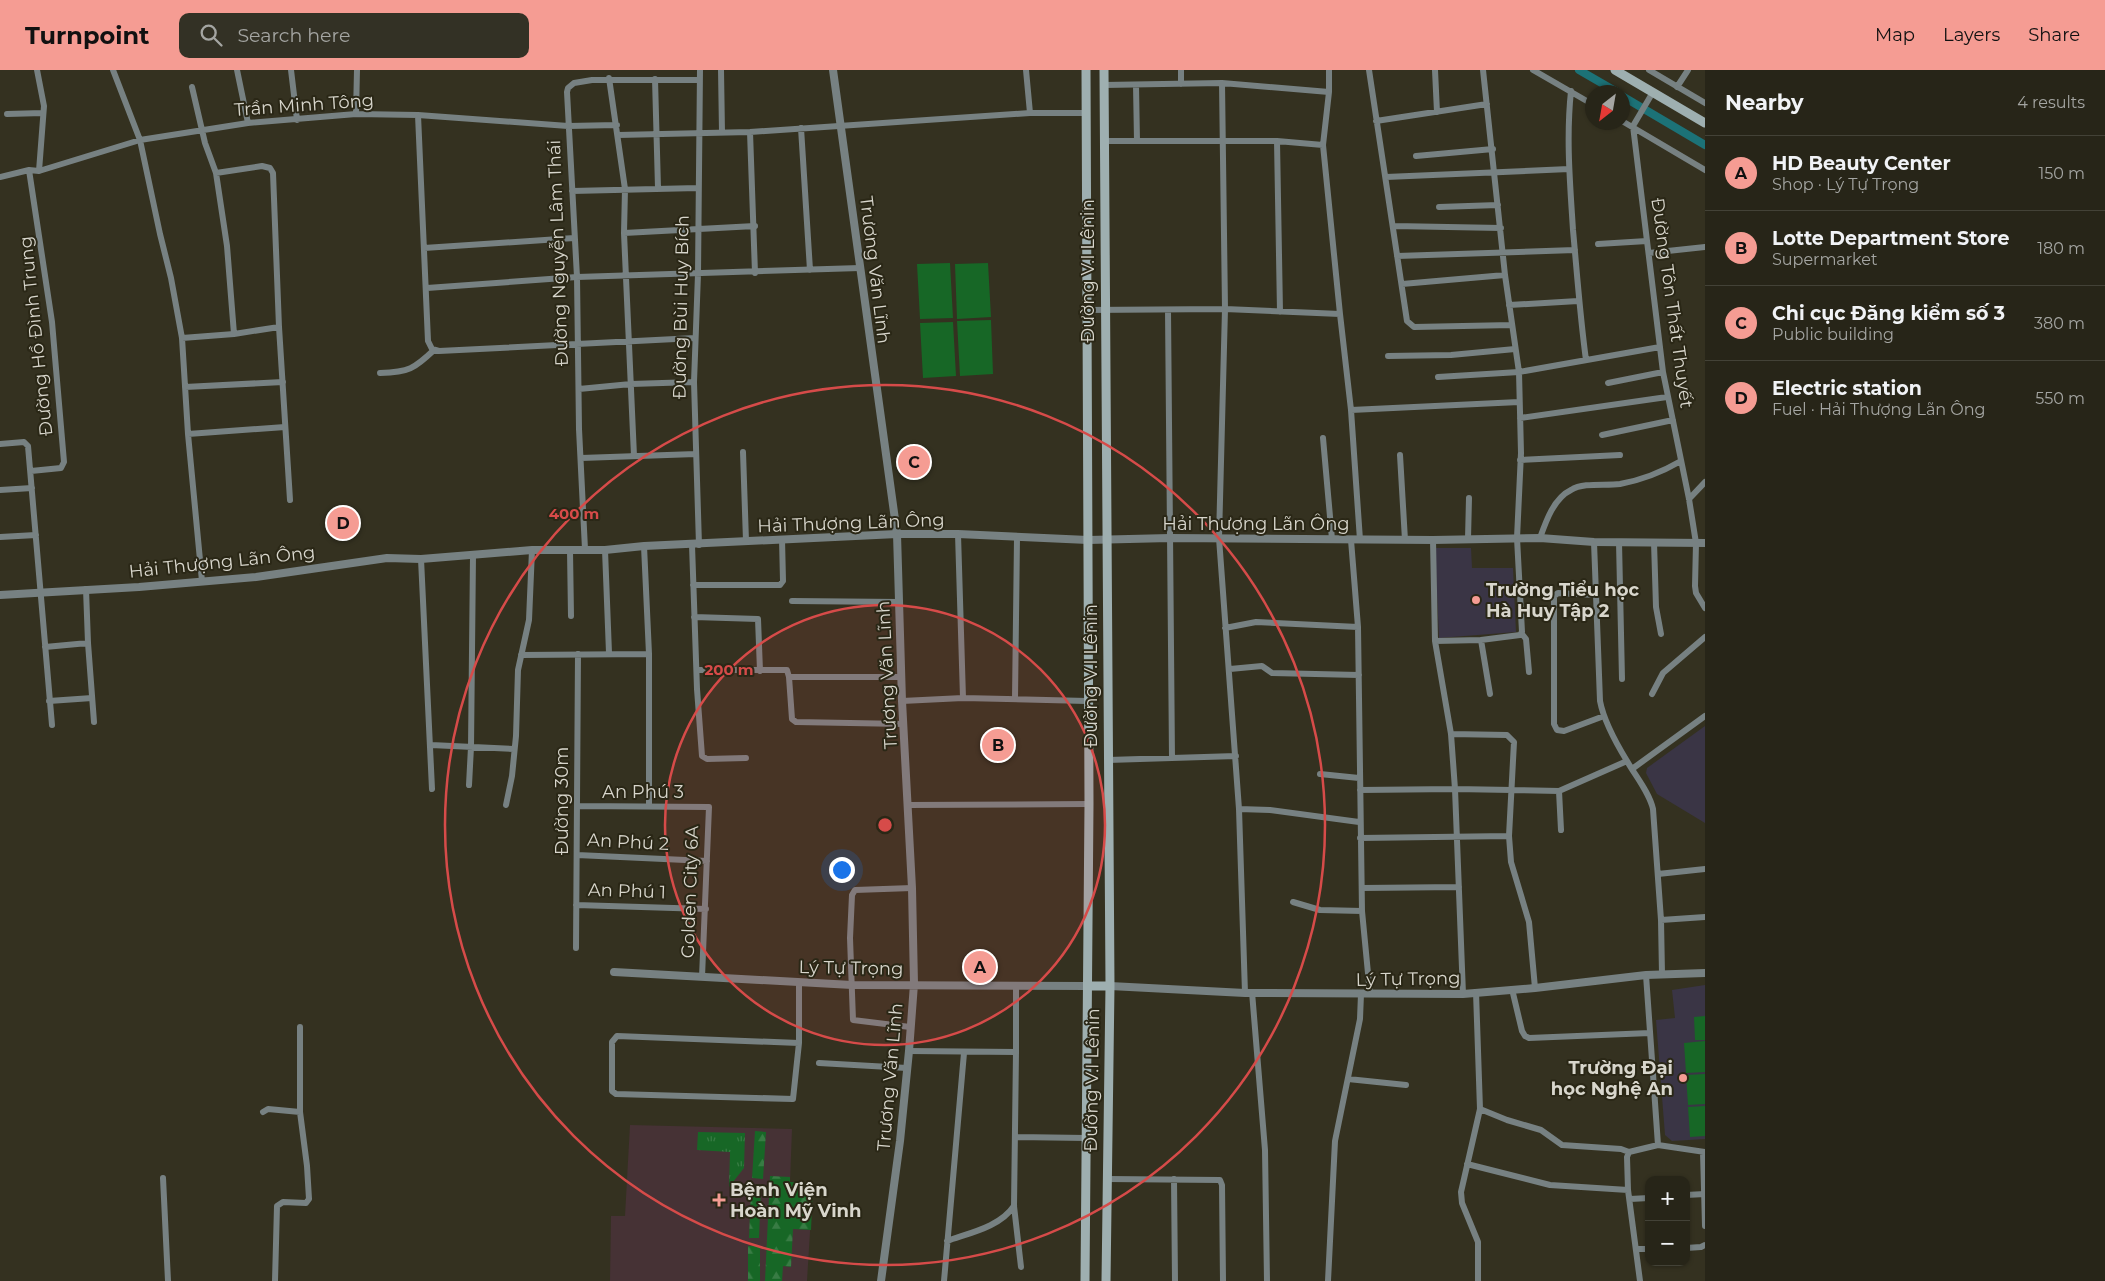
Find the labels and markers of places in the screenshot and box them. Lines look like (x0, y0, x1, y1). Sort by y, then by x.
pin: C (898, 443, 930, 481)
pin: D (327, 504, 359, 542)
place label: Trường Tiểu học Hà Huy Tập 2 (1486, 579, 1640, 622)
marker: Trường Tiểu học Hà Huy Tập 2 (1470, 594, 1482, 606)
pin: B (982, 726, 1014, 764)
centre of rings (876, 816, 894, 834)
pin: A (964, 948, 996, 986)
place label: Trường Đại học Nghệ An (1551, 1057, 1673, 1100)
marker: Trường Đại học Nghệ An (1677, 1072, 1689, 1084)
place label: Bệnh Viện Hoàn Mỹ Vinh (730, 1179, 861, 1222)
marker: Bệnh Viện Hoàn Mỹ Vinh (712, 1193, 726, 1207)

